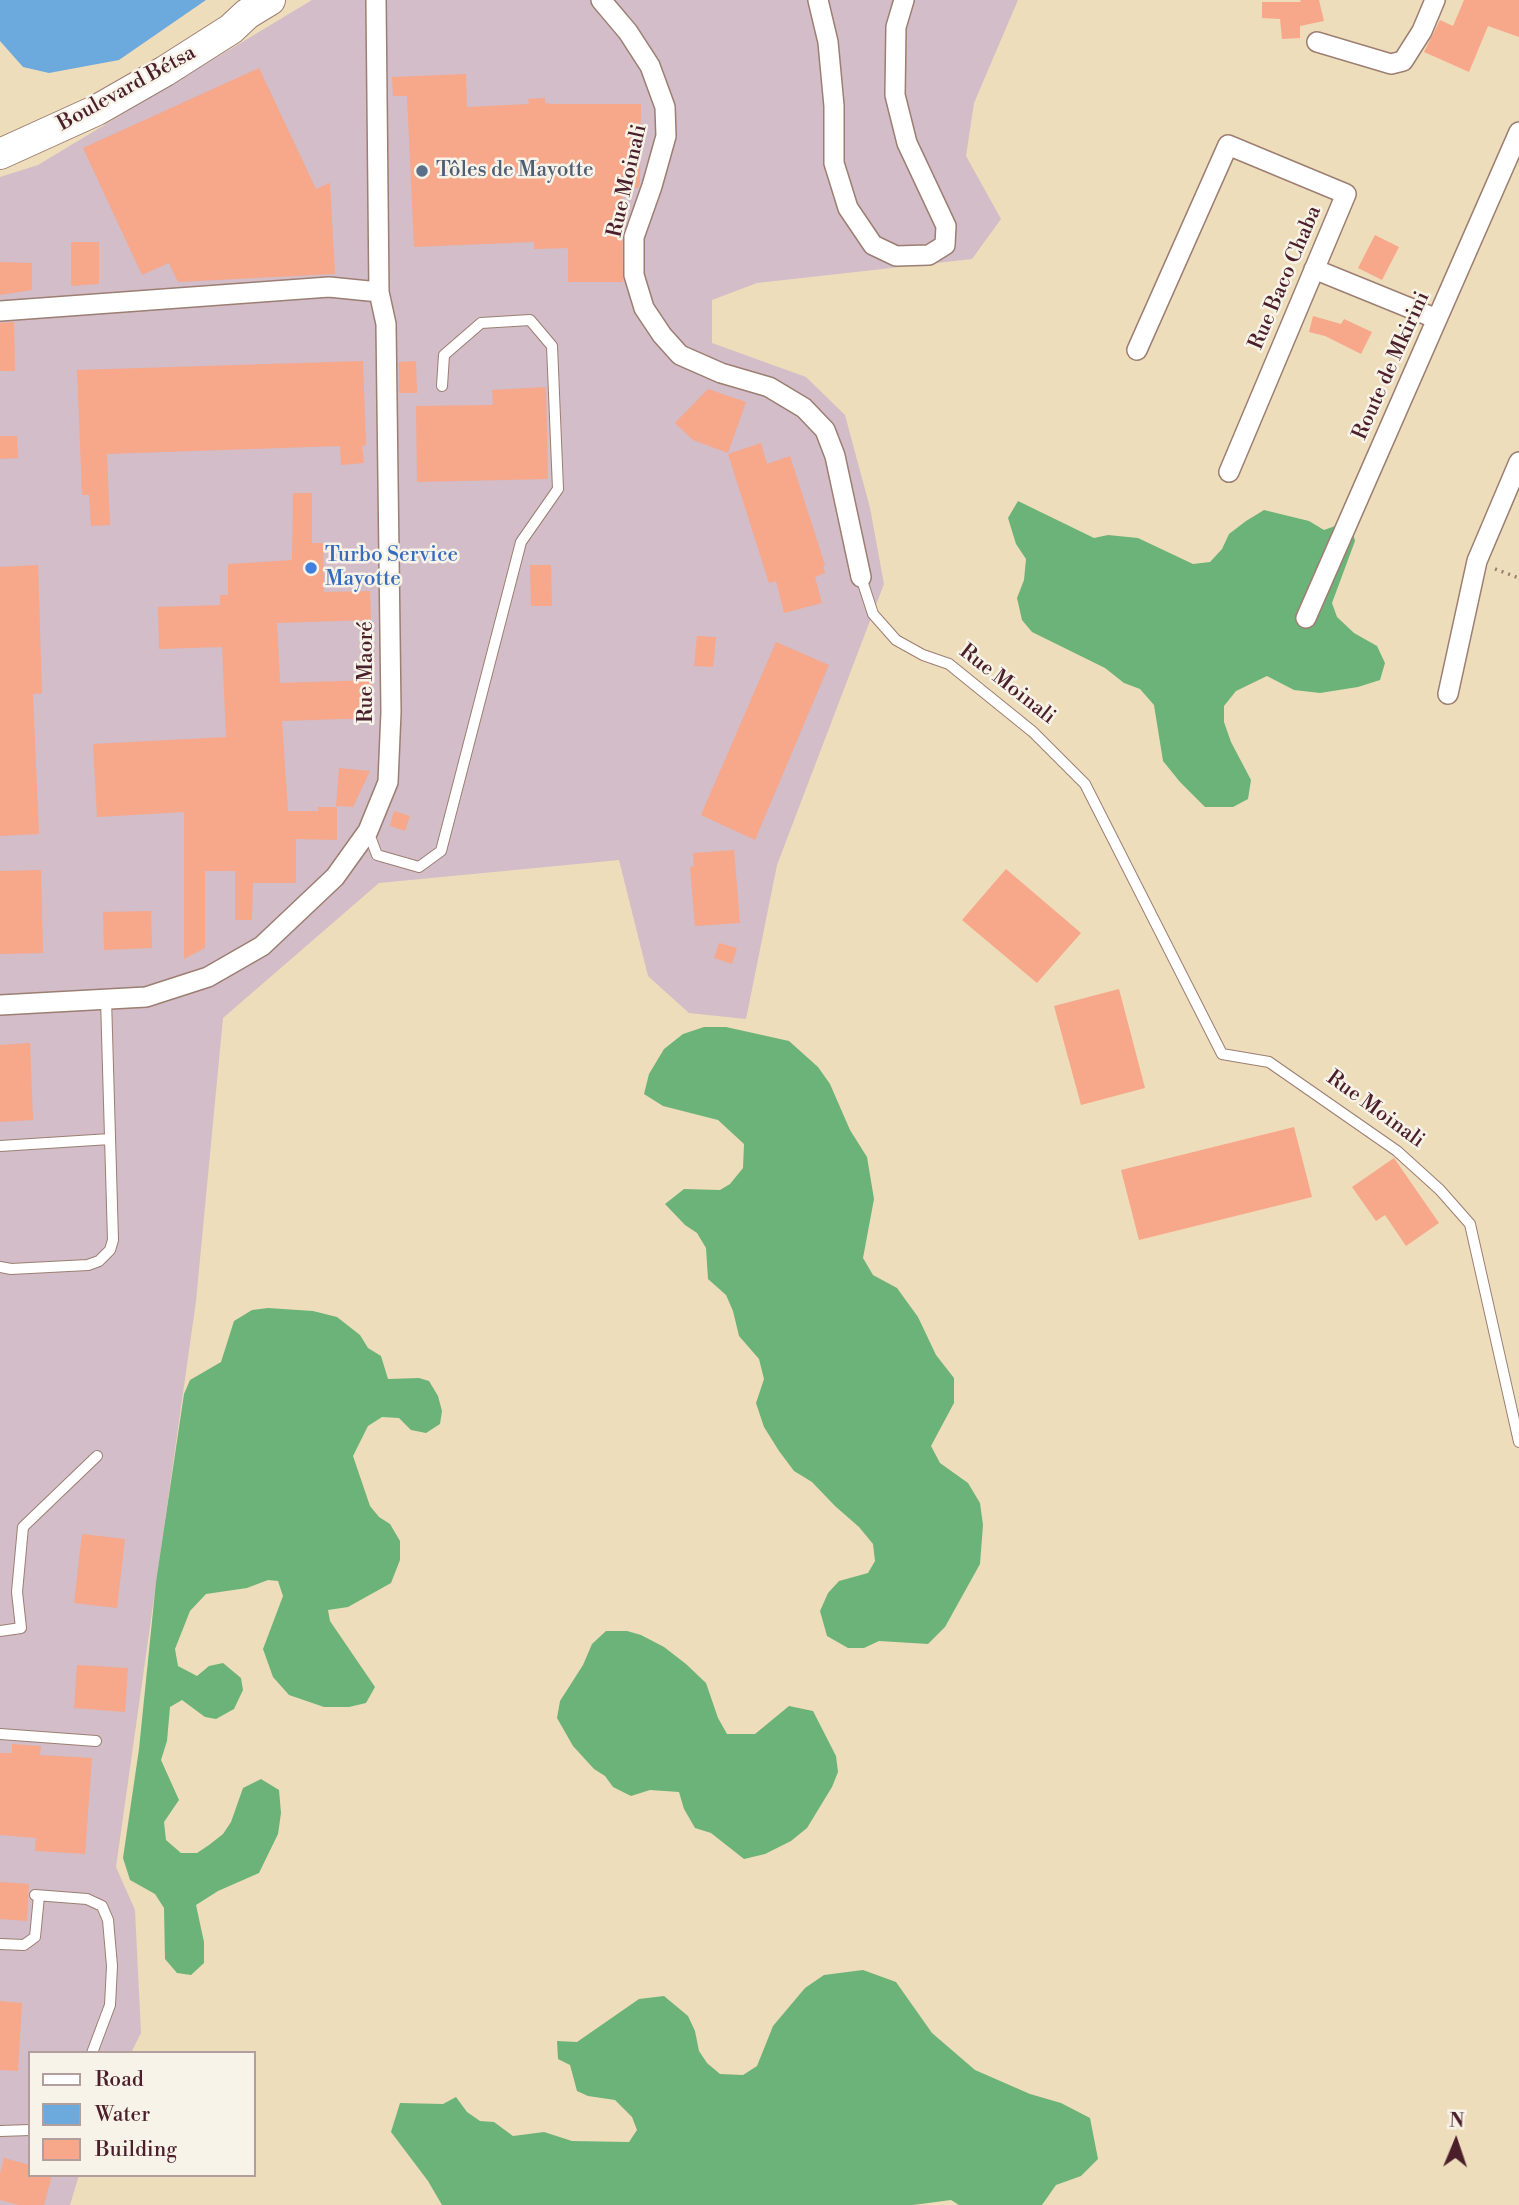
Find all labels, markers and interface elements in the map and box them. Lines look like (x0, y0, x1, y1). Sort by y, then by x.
street label: Boulevard Bétsa (54, 41, 200, 137)
street label: Rue Moinali (603, 122, 653, 240)
place label: Tôles de Mayotte (436, 158, 594, 184)
marker: Tôles de Mayotte (414, 163, 430, 179)
street label: Rue Baco Chaba (1244, 202, 1328, 354)
street label: Route de Mkirini (1348, 288, 1436, 444)
place label: Turbo Service Mayotte (325, 543, 458, 593)
marker: Turbo Service Mayotte (303, 560, 319, 576)
street label: Rue Maoré (354, 621, 380, 723)
street label: Rue Moinali (954, 640, 1060, 730)
street label: Rue Moinali (1321, 1066, 1429, 1154)
legend (28, 2051, 256, 2177)
text: Road (95, 2067, 144, 2093)
text: Water (95, 2102, 150, 2128)
north arrow (1421, 2107, 1491, 2177)
text: N (1449, 2109, 1465, 2133)
text: Building (95, 2137, 177, 2163)

